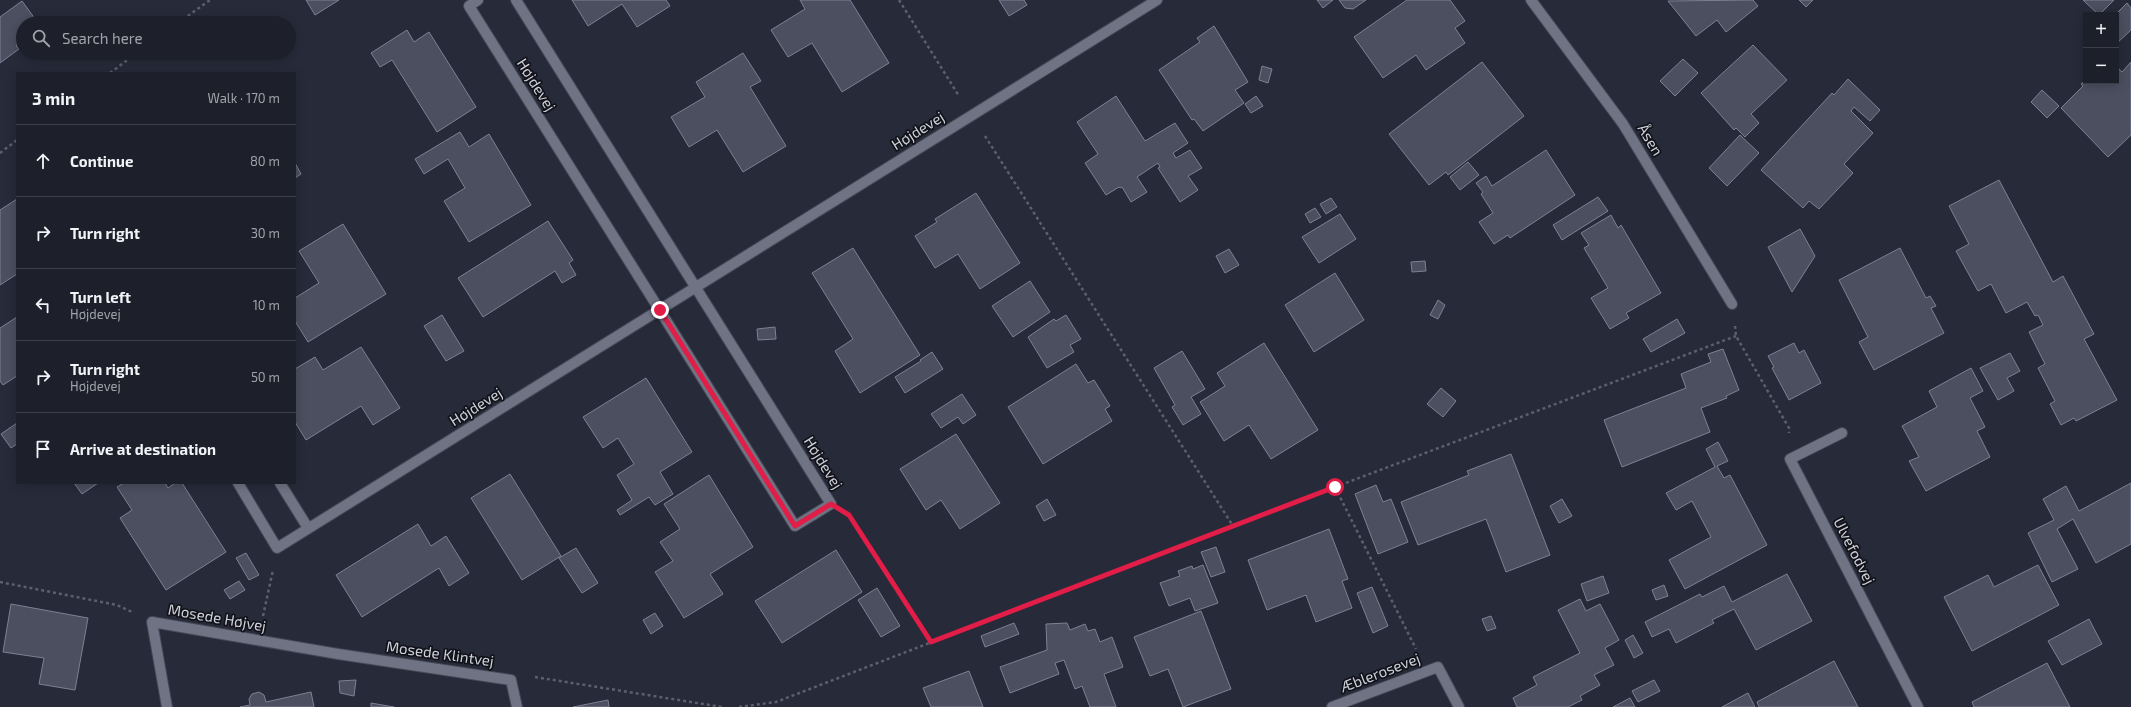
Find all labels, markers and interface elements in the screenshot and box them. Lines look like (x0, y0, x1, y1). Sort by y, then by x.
map controls (2083, 12, 2119, 84)
button: + (2083, 12, 2119, 48)
search box (16, 16, 296, 60)
icon: search (30, 27, 52, 49)
text: Search here (62, 29, 143, 47)
button: − (2083, 48, 2119, 84)
street label: Højdevej (513, 55, 560, 115)
text: 3 min (32, 88, 75, 108)
text: Walk · 170 m (208, 90, 280, 106)
street label: Højdevej (888, 107, 948, 154)
street label: Åsen (1634, 120, 1667, 159)
icon: ahead (32, 150, 54, 172)
text: Continue (70, 152, 133, 170)
text: 80 m (250, 153, 280, 169)
icon: right (32, 222, 54, 244)
text: Turn right (70, 224, 140, 242)
text: 30 m (251, 225, 280, 241)
text: Turn left (70, 288, 131, 306)
icon: left (32, 294, 54, 316)
text: 10 m (253, 297, 280, 313)
route end (651, 301, 669, 319)
text: Højdevej (70, 306, 121, 322)
text: Turn right (70, 360, 140, 378)
icon: right (32, 366, 54, 388)
text: 50 m (251, 369, 280, 385)
text: Højdevej (70, 378, 121, 394)
street label: Højdevej (446, 383, 506, 430)
street label: Højdevej (800, 433, 847, 493)
icon: arrive (32, 438, 54, 460)
text: Arrive at destination (70, 440, 216, 458)
route start (1326, 478, 1344, 496)
street label: Ulvefodvej (1830, 514, 1879, 587)
street label: Mosede Højvej (167, 600, 268, 635)
street label: Mosede Klintvej (385, 637, 495, 670)
street label: Æblerosevej (1336, 649, 1423, 697)

